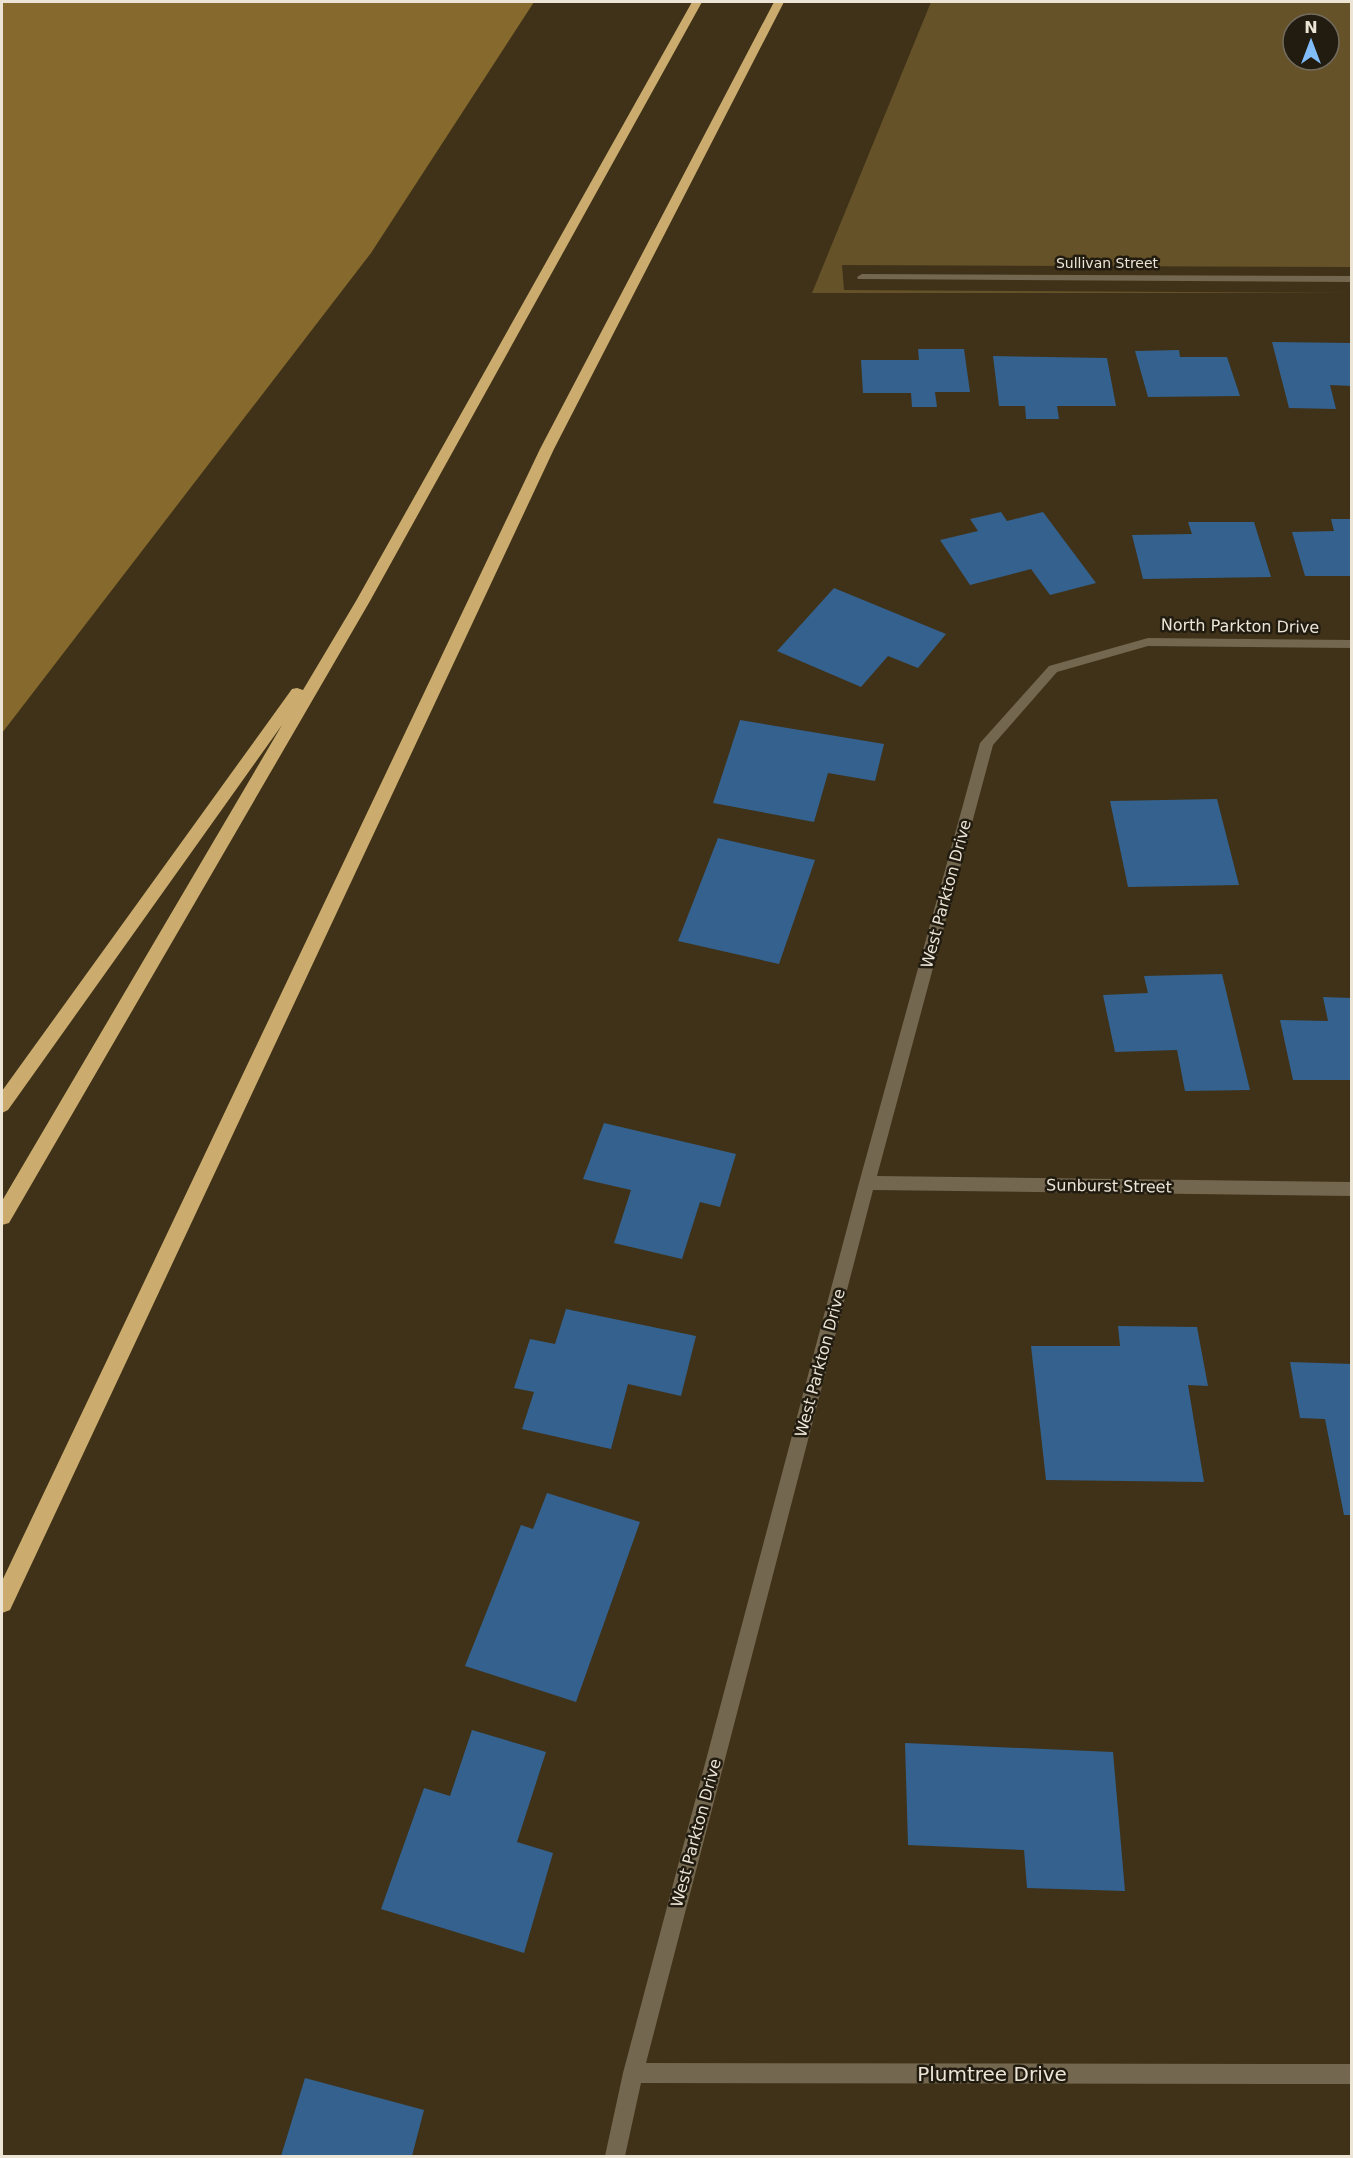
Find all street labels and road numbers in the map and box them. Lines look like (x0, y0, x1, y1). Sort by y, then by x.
street label: Sullivan Street (1056, 255, 1159, 271)
street label: North Parkton Drive (1161, 615, 1319, 637)
street label: West Parkton Drive (917, 818, 975, 970)
street label: Sunburst Street (1046, 1175, 1172, 1197)
street label: West Parkton Drive (791, 1287, 849, 1439)
street label: West Parkton Drive (667, 1757, 725, 1909)
street label: Plumtree Drive (917, 2062, 1067, 2086)

